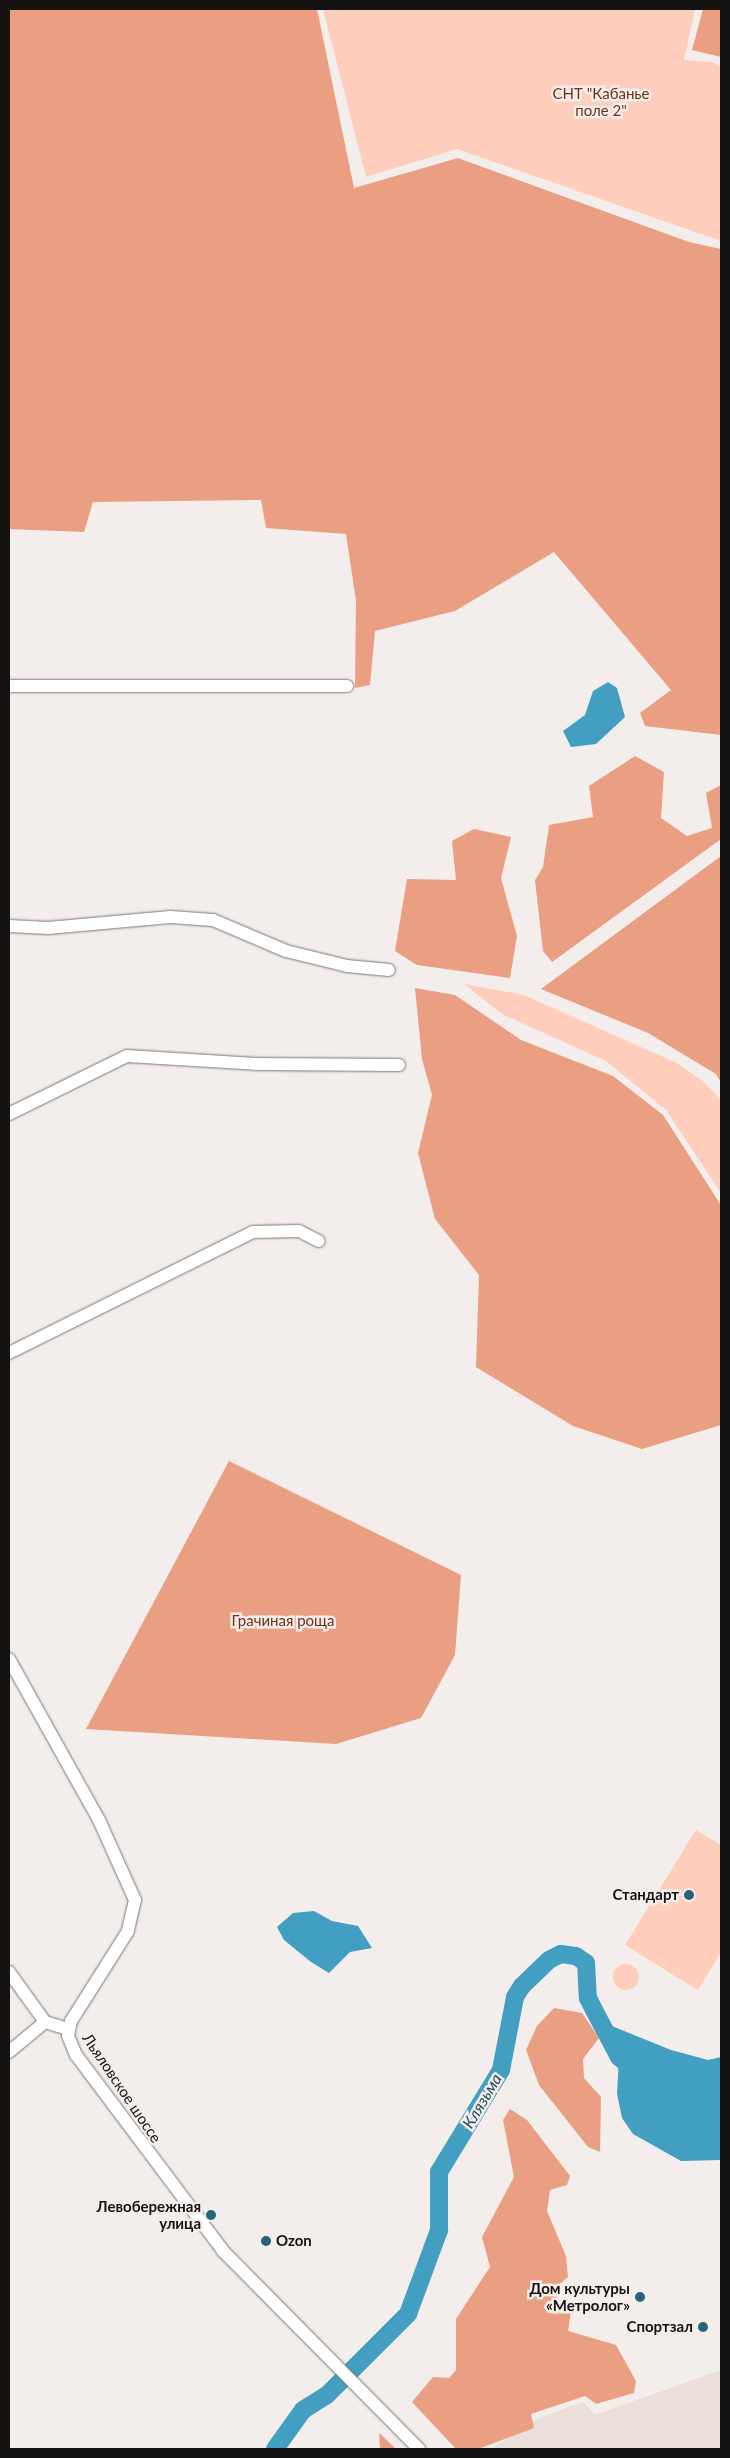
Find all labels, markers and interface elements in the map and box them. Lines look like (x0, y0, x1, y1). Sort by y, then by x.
park label: СНТ "Кабанье поле 2" (553, 84, 649, 119)
park label: Грачиная роща (232, 1612, 334, 1630)
place label: Стандарт (612, 1886, 679, 1904)
marker: Стандарт (683, 1889, 695, 1901)
street label: Льяловское шоссе (79, 2030, 165, 2146)
water label: Клязьма (458, 2070, 506, 2132)
place label: Левобережная улица (97, 2197, 201, 2232)
marker: Левобережная улица (205, 2209, 217, 2221)
place label: Ozon (276, 2232, 312, 2250)
marker: Ozon (260, 2235, 272, 2247)
place label: Дом культуры «Метролог» (529, 2279, 630, 2314)
marker: Дом культуры «Метролог» (634, 2291, 646, 2303)
place label: Спортзал (627, 2318, 693, 2336)
marker: Спортзал (697, 2321, 709, 2333)

